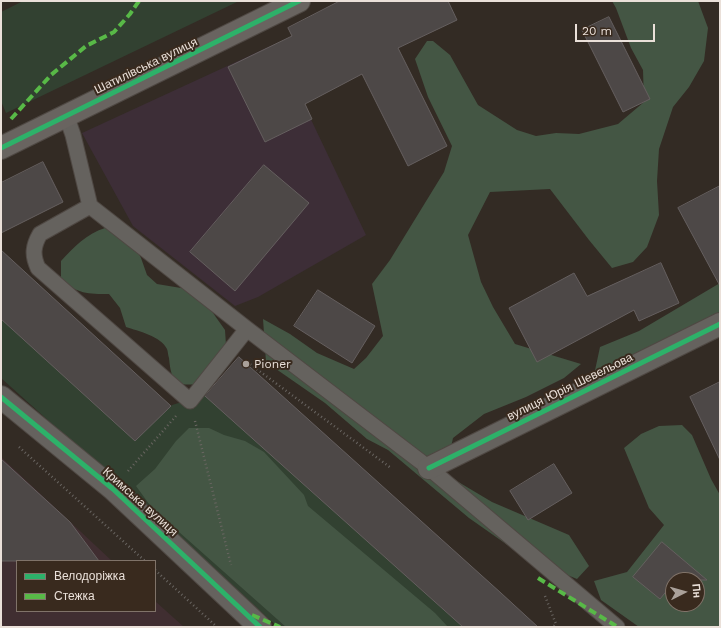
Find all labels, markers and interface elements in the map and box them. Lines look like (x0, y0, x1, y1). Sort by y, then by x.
scale bar (577, 16, 657, 42)
text: 20 m (582, 24, 612, 38)
street label: Шатилівська вулиця (92, 35, 200, 97)
street label: вулиця Юрія Шевельова (505, 350, 635, 424)
place label: Pioner (254, 357, 291, 371)
marker: Pioner (241, 359, 251, 369)
street label: Кримська вулиця (99, 465, 181, 539)
legend (16, 560, 156, 612)
text: Велодоріжка (54, 569, 125, 583)
north arrow (665, 572, 705, 612)
text: Пн (689, 583, 704, 599)
text: Стежка (54, 589, 95, 603)

